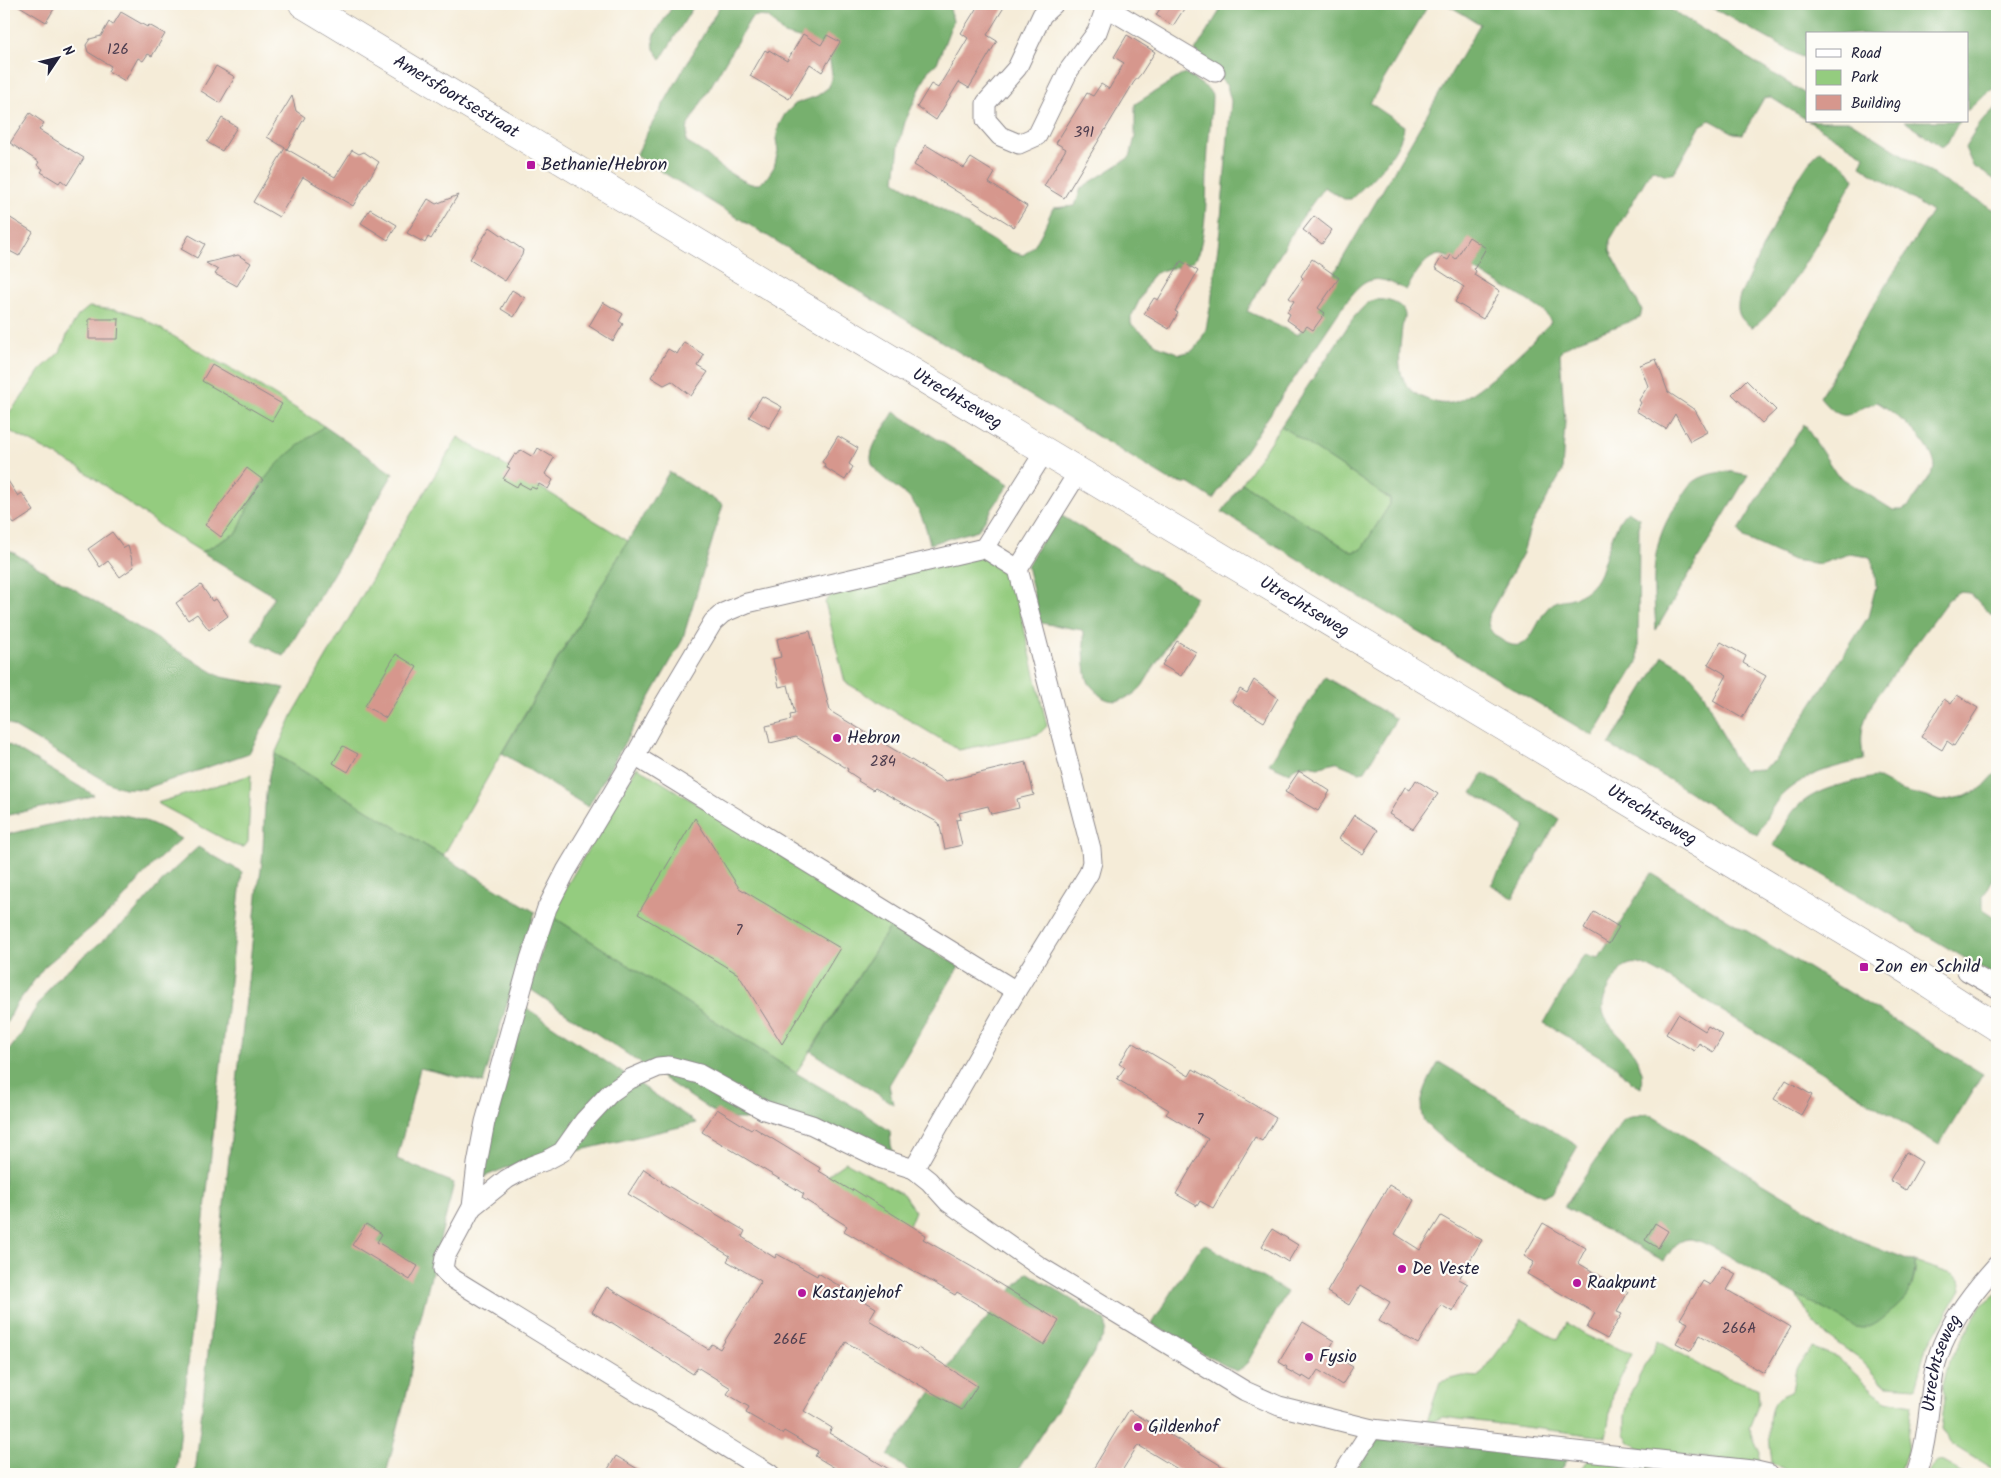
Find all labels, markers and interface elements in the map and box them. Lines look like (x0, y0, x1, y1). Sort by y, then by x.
north arrow (32, 32, 82, 82)
legend (1806, 32, 1968, 122)
house number: 126 (107, 38, 129, 62)
text: N (56, 41, 79, 61)
text: Road (1851, 42, 1882, 66)
street label: Amersfoortsestraat (387, 47, 526, 147)
text: Park (1851, 66, 1879, 90)
text: Building (1851, 92, 1901, 116)
house number: 391 (1074, 121, 1095, 145)
place label: Bethanie/Hebron (541, 151, 667, 180)
marker: Bethanie/Hebron (525, 159, 537, 171)
street label: Utrechtseweg (906, 360, 1008, 437)
street label: Utrechtseweg (1254, 569, 1355, 645)
place label: Hebron (847, 724, 900, 753)
marker: Hebron (831, 732, 843, 744)
house number: 284 (870, 750, 896, 774)
street label: Utrechtseweg (1601, 777, 1703, 854)
house number: 7 (736, 919, 744, 943)
place label: Zon en Schild (1874, 953, 1981, 982)
marker: Zon en Schild (1858, 961, 1870, 973)
house number: 7 (1197, 1108, 1205, 1132)
place label: De Veste (1412, 1255, 1479, 1284)
marker: De Veste (1396, 1263, 1408, 1275)
place label: Raakpunt (1587, 1269, 1658, 1298)
marker: Raakpunt (1571, 1277, 1583, 1289)
place label: Kastanjehof (812, 1279, 903, 1308)
marker: Kastanjehof (796, 1287, 808, 1299)
street label: Utrechtseweg (1914, 1309, 1970, 1414)
house number: 266A (1722, 1317, 1756, 1341)
house number: 266E (773, 1328, 808, 1352)
place label: Fysio (1319, 1343, 1357, 1372)
marker: Fysio (1303, 1351, 1315, 1363)
place label: Gildenhof (1148, 1413, 1221, 1442)
marker: Gildenhof (1132, 1421, 1144, 1433)

